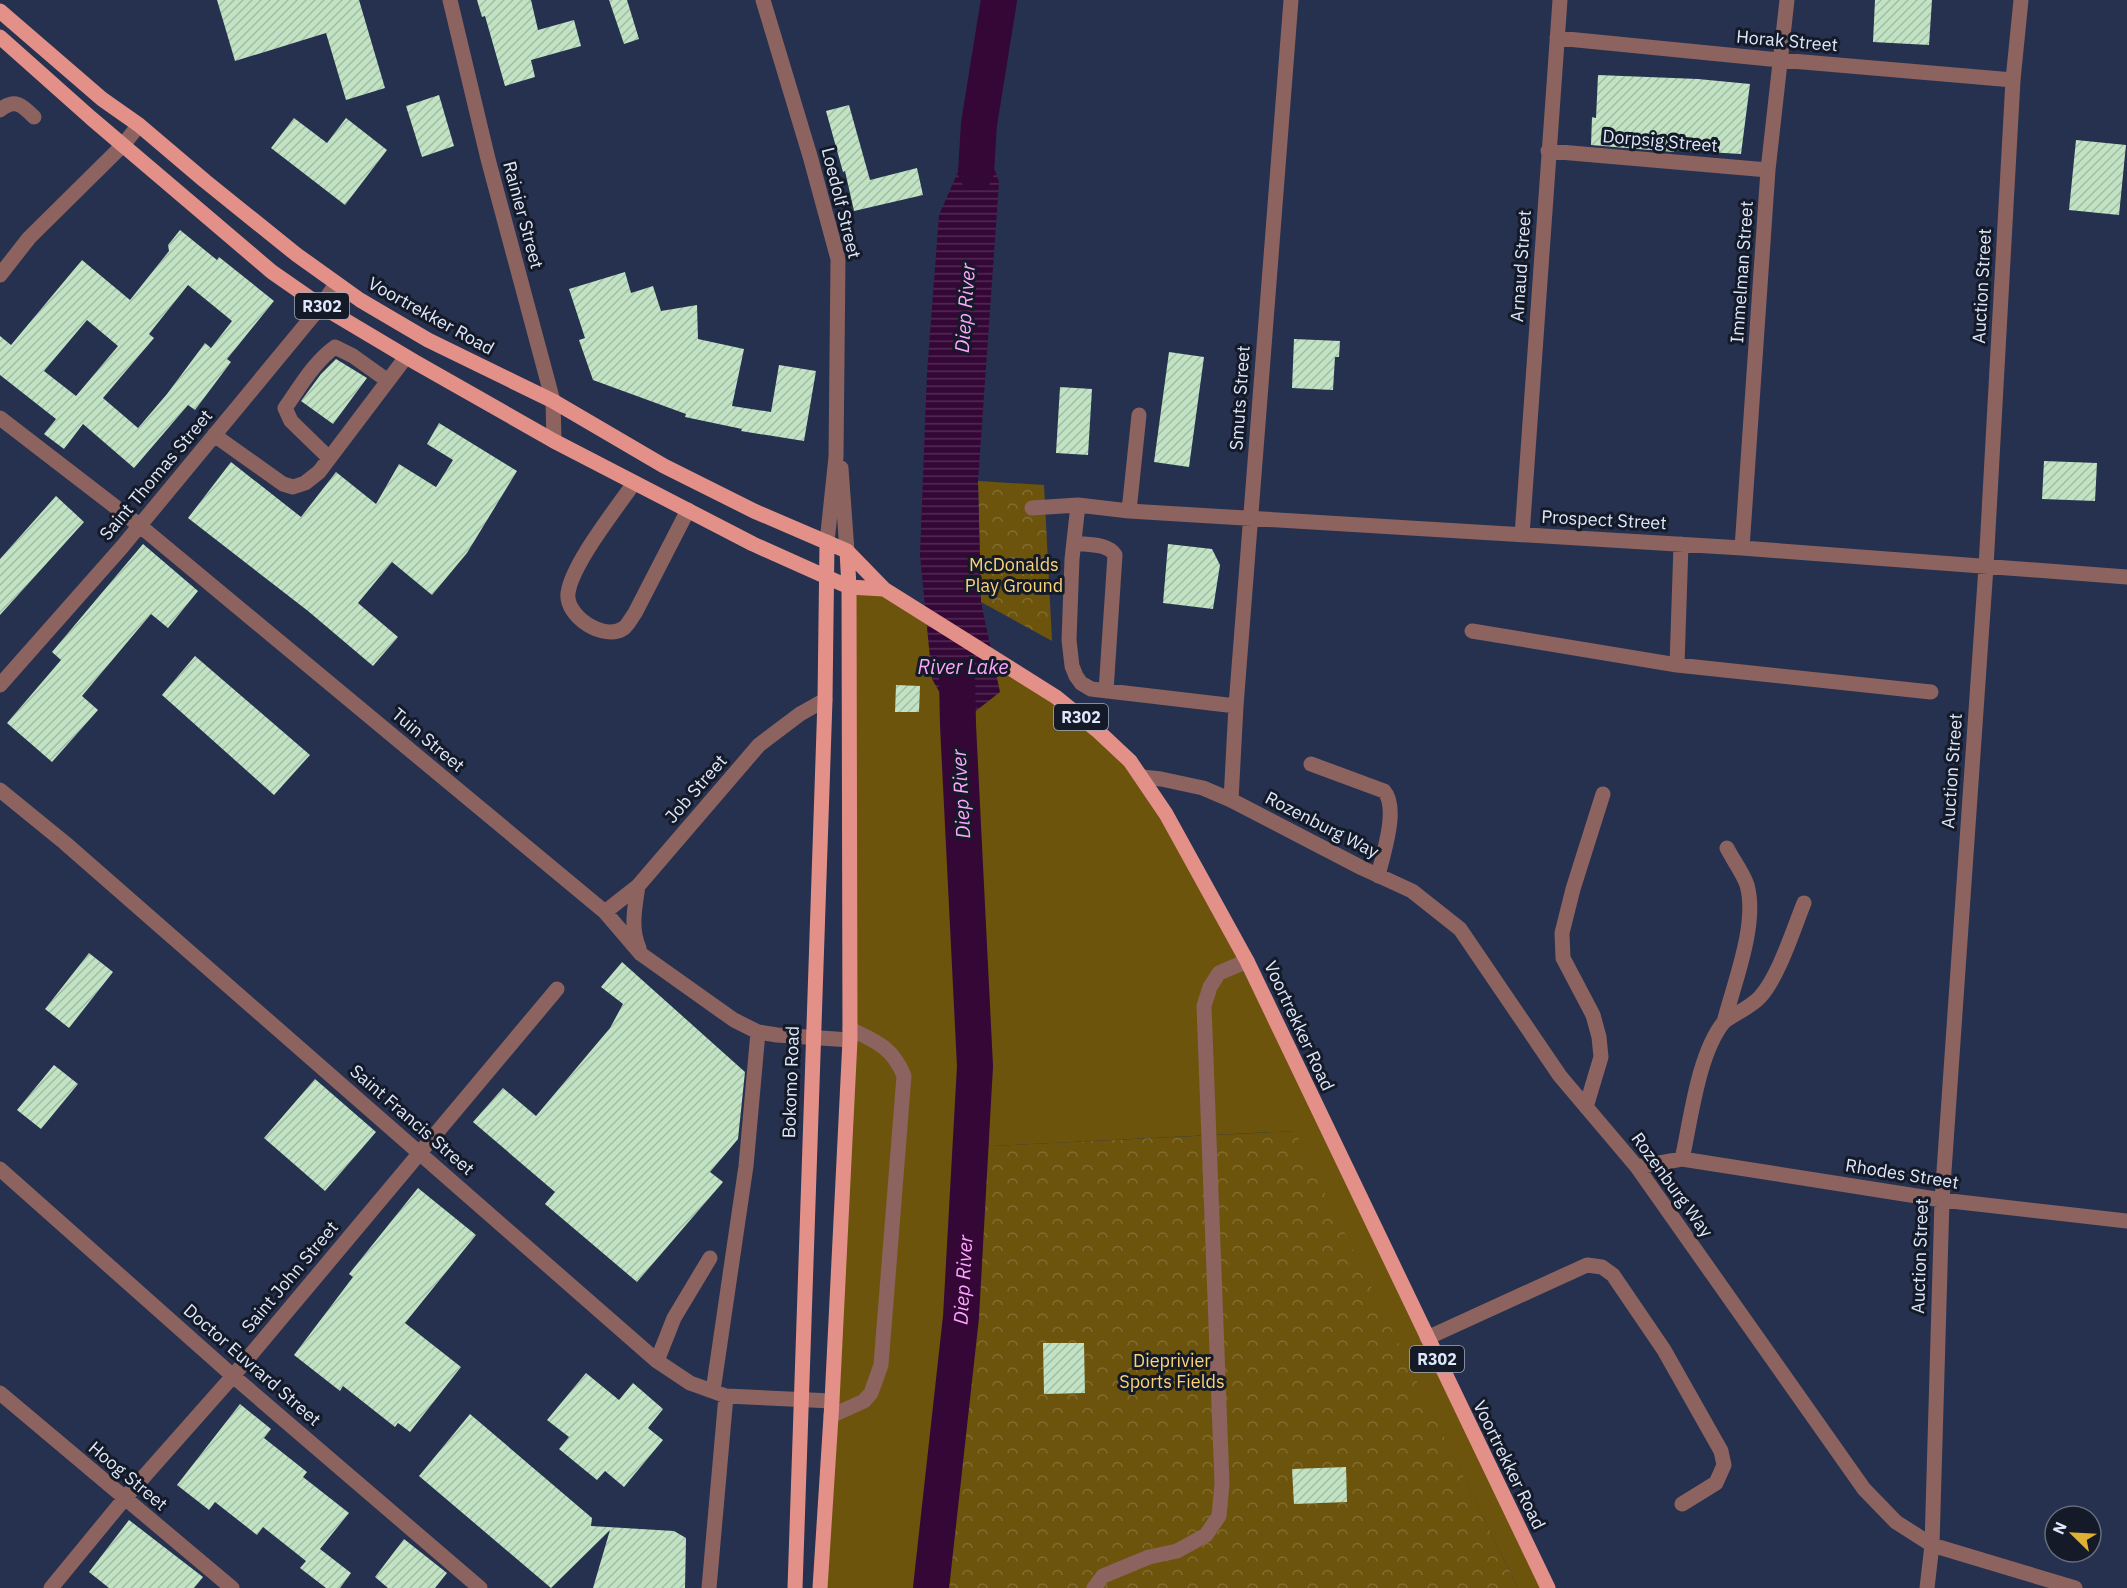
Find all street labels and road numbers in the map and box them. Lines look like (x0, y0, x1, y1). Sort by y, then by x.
street label: Horak Street (1735, 25, 1839, 56)
street label: Dorpsig Street (1601, 124, 1719, 157)
street label: Loedolf Street (817, 145, 866, 261)
street label: Rainier Street (498, 159, 549, 271)
street label: Immelman Street (1725, 200, 1758, 344)
street label: Arnaud Street (1505, 209, 1536, 323)
street label: Auction Street (1967, 228, 1996, 344)
street label: Voortrekker Road (364, 271, 498, 360)
road number: R302 (295, 293, 349, 319)
street label: Smuts Street (1224, 345, 1255, 451)
street label: Saint Thomas Street (94, 405, 217, 545)
street label: Prospect Street (1541, 505, 1667, 534)
street label: Tuin Street (387, 703, 469, 777)
road number: R302 (1054, 704, 1108, 730)
street label: Auction Street (1936, 713, 1967, 829)
street label: Job Street (660, 750, 732, 828)
street label: Rozenburg Way (1262, 786, 1383, 863)
street label: Voortrekker Road (1259, 957, 1340, 1094)
street label: Bokomo Road (777, 1025, 804, 1139)
street label: Saint Francis Street (345, 1059, 479, 1180)
street label: Rozenburg Way (1627, 1128, 1718, 1242)
street label: Rhodes Street (1844, 1153, 1960, 1194)
street label: Auction Street (1906, 1198, 1933, 1314)
street label: Saint John Street (236, 1216, 343, 1337)
street label: Doctor Euvrard Street (179, 1299, 326, 1431)
road number: R302 (1410, 1346, 1464, 1372)
street label: Voortrekker Road (1468, 1396, 1551, 1533)
street label: Hoog Street (84, 1436, 172, 1515)

